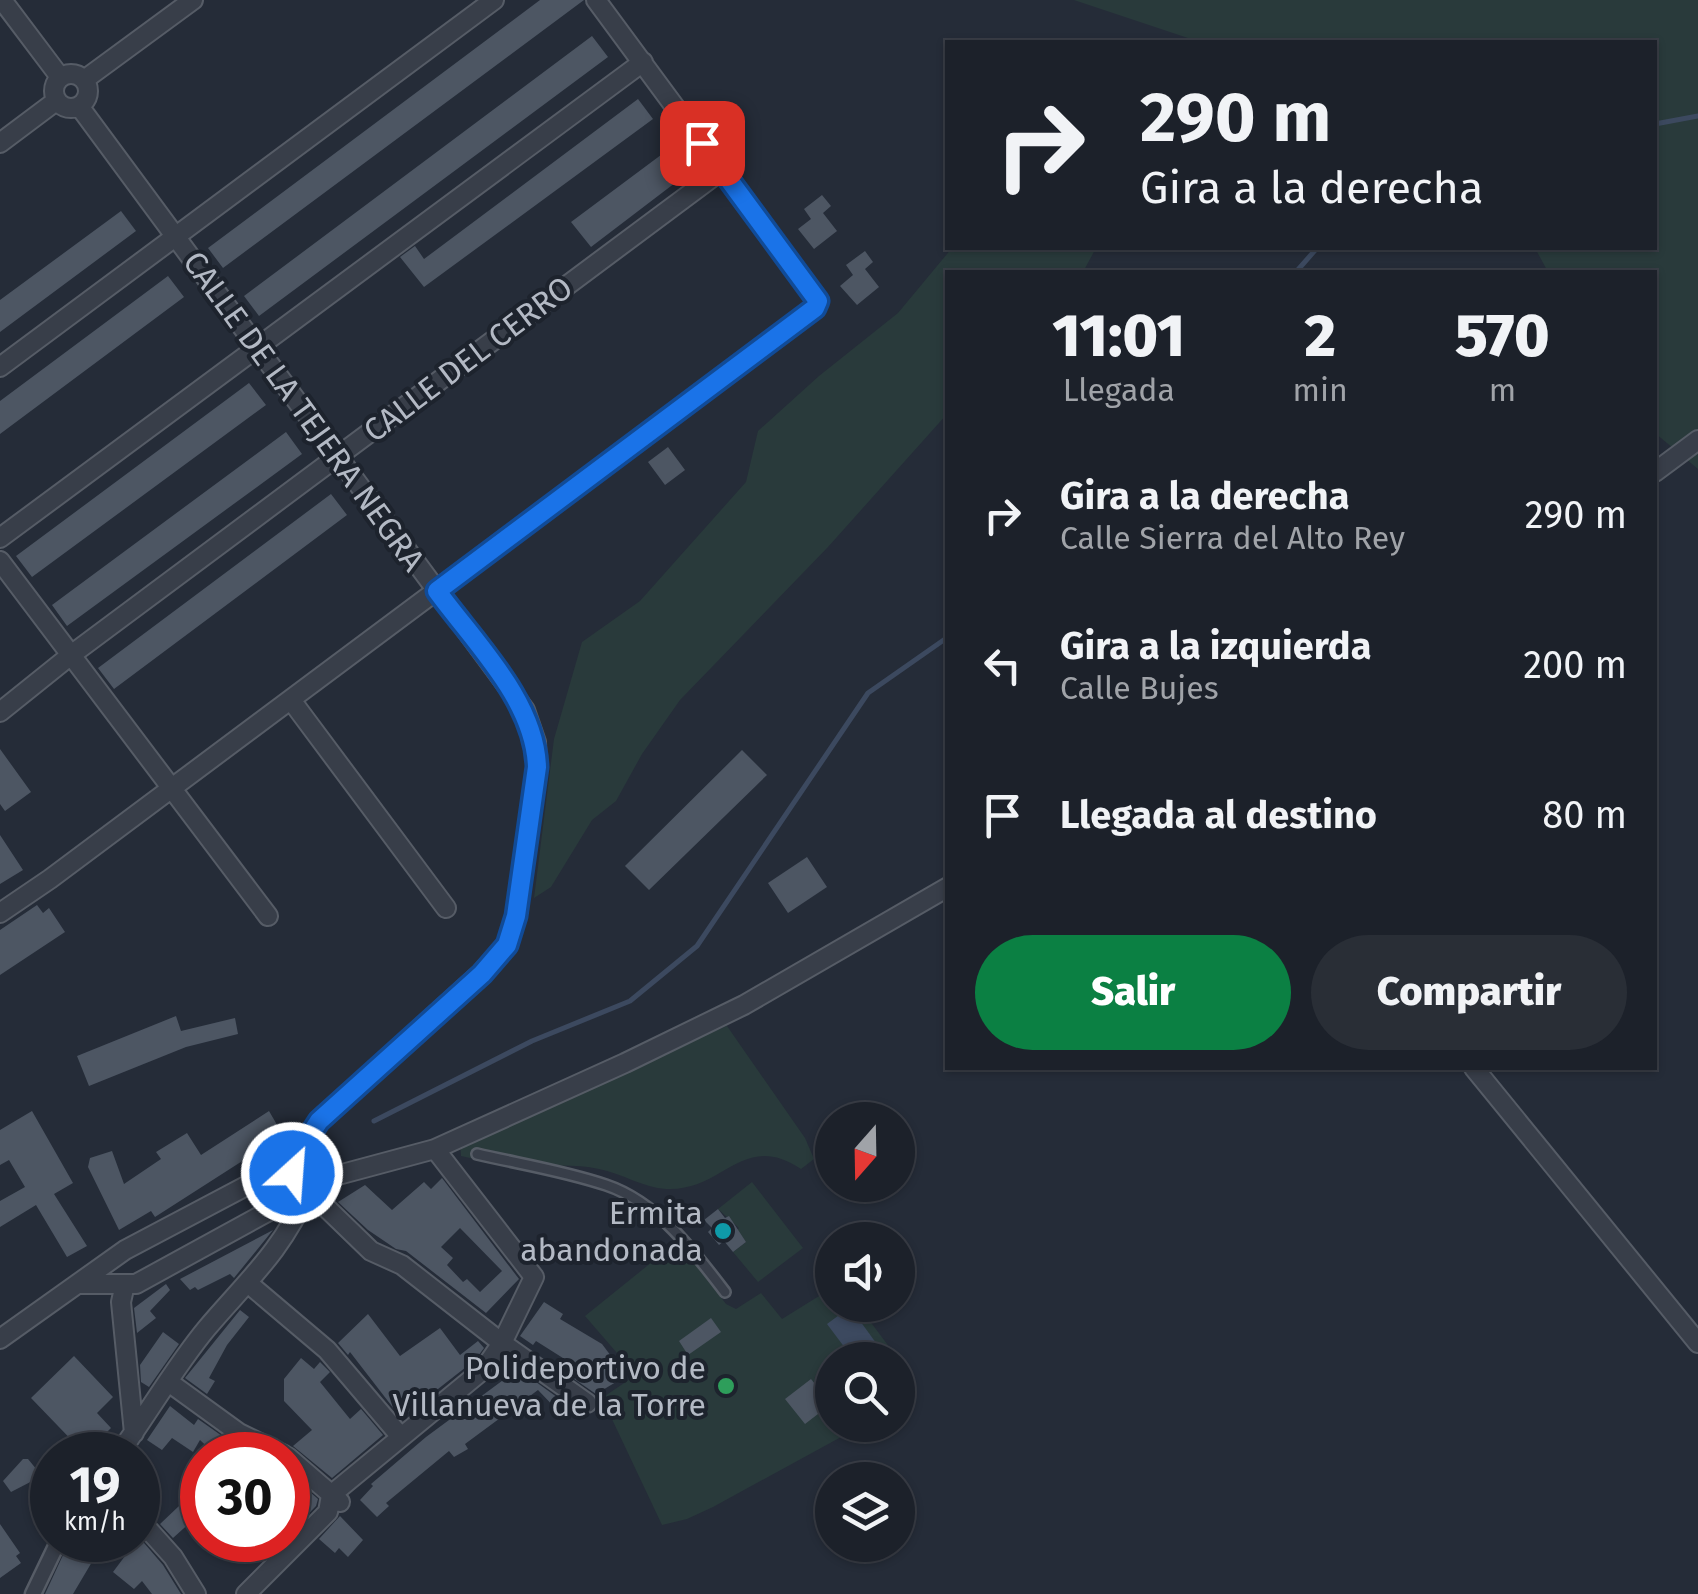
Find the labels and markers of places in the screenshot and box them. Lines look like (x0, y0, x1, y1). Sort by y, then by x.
pin (660, 101, 745, 186)
place label: Ermita abandonada (520, 1194, 703, 1269)
marker: Ermita abandonada (712, 1220, 734, 1242)
place label: Polideportivo de Villanueva de la Torre (393, 1349, 706, 1424)
marker: Polideportivo de Villanueva de la Torre (715, 1375, 737, 1397)

